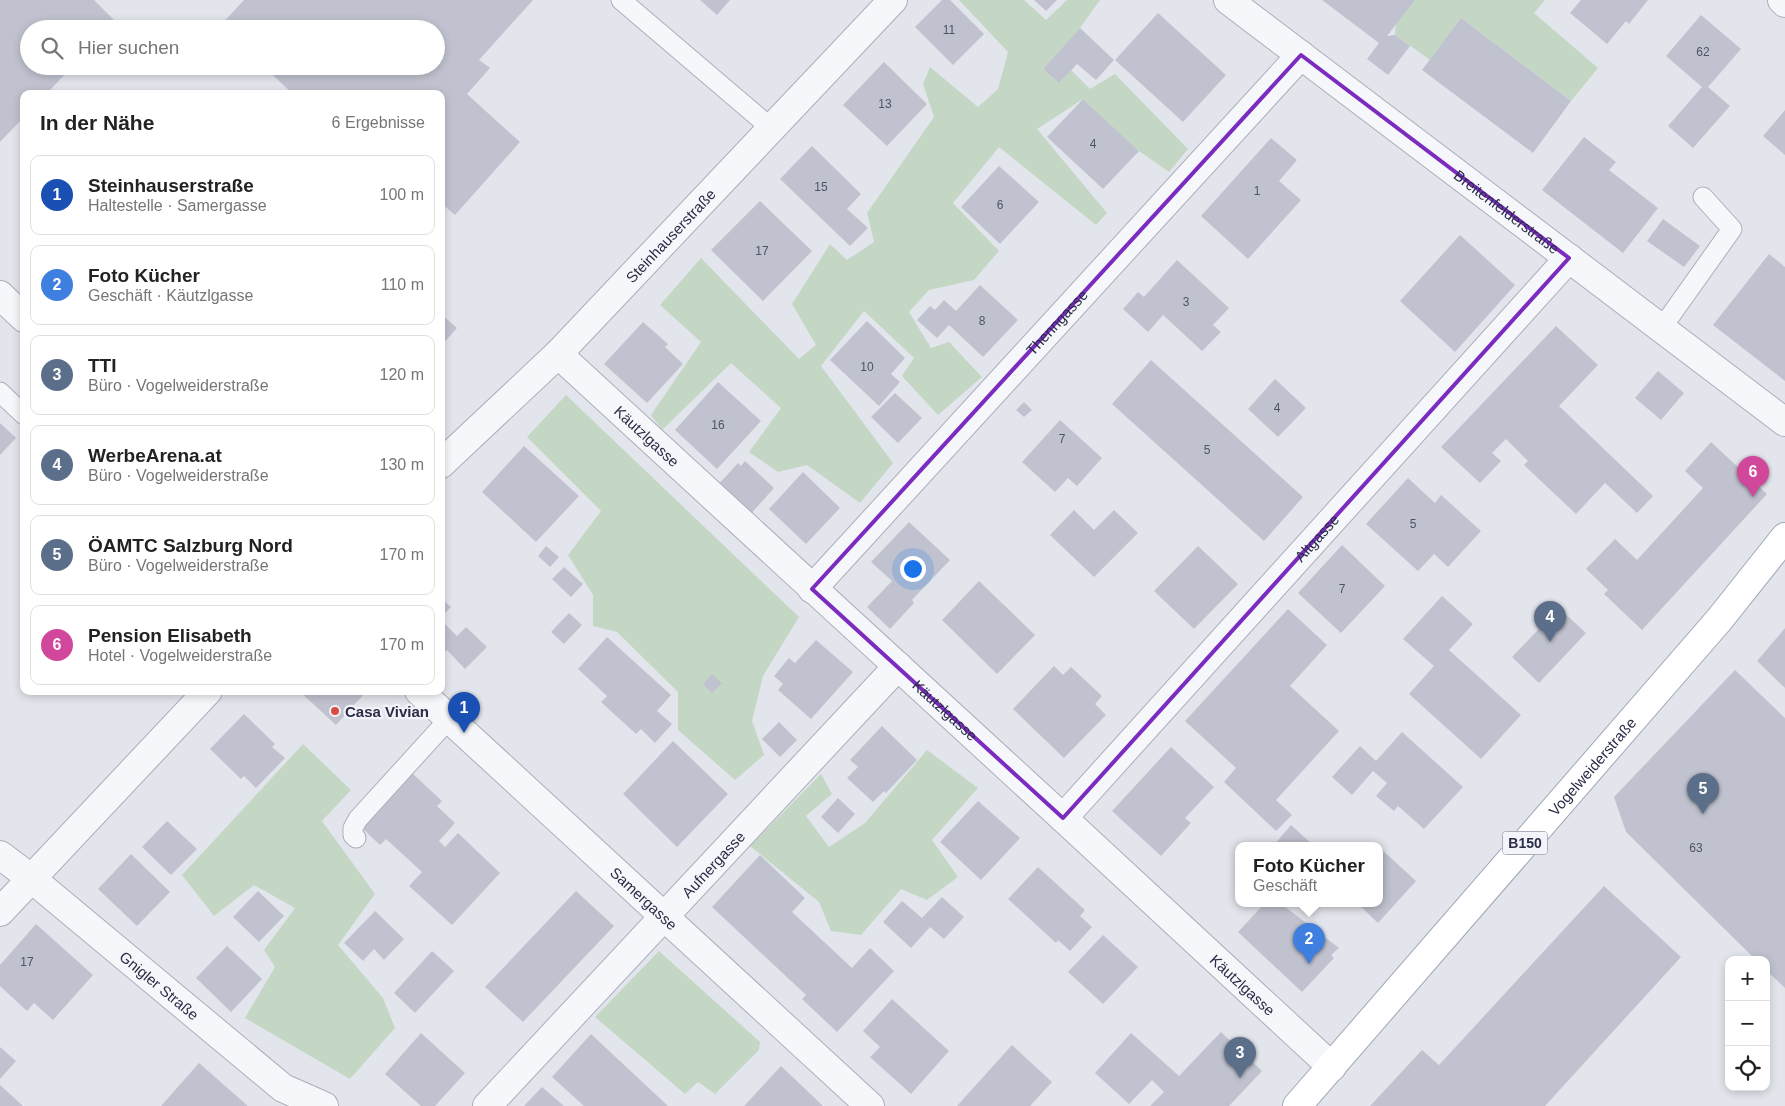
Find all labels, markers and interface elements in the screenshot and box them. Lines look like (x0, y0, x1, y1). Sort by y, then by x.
search box (20, 20, 445, 75)
house number: 11 (943, 23, 956, 37)
icon: search (38, 34, 66, 62)
text: Hier suchen (78, 37, 179, 58)
house number: 62 (1696, 45, 1710, 59)
house number: 13 (878, 97, 892, 111)
text: In der Nähe (40, 111, 154, 134)
text: 6 Ergebnisse (332, 114, 425, 131)
house number: 4 (1090, 137, 1097, 151)
street label: Breitenfelderstraße (1451, 166, 1563, 257)
text: Steinhauserstraße (88, 175, 254, 196)
house number: 15 (814, 180, 828, 194)
house number: 1 (1254, 184, 1261, 198)
street label: Steinhauserstraße (622, 185, 719, 286)
text: 1 (53, 186, 61, 203)
text: 100 m (380, 186, 424, 203)
text: Haltestelle · Samergasse (88, 197, 267, 214)
house number: 6 (997, 198, 1004, 212)
house number: 17 (755, 244, 769, 258)
text: Foto Kücher (88, 265, 200, 286)
text: 2 (53, 276, 61, 293)
text: 110 m (381, 276, 424, 293)
street label: Thenngasse (1022, 286, 1091, 358)
text: Geschäft · Käutzlgasse (88, 287, 253, 304)
house number: 3 (1183, 295, 1190, 309)
house number: 8 (979, 314, 986, 328)
text: TTI (88, 355, 117, 376)
house number: 10 (860, 360, 874, 374)
text: 3 (53, 366, 61, 383)
text: 120 m (380, 366, 424, 383)
text: Büro · Vogelweiderstraße (88, 377, 269, 394)
house number: 4 (1274, 401, 1281, 415)
street label: Käutzlgasse (611, 402, 683, 470)
house number: 16 (711, 418, 725, 432)
house number: 7 (1059, 432, 1066, 446)
house number: 5 (1204, 443, 1211, 457)
text: WerbeArena.at (88, 445, 222, 466)
text: 4 (53, 456, 61, 473)
text: 130 m (380, 456, 424, 473)
pin: 6 (1737, 456, 1769, 497)
text: Büro · Vogelweiderstraße (88, 467, 269, 484)
street label: Altgasse (1291, 510, 1342, 565)
house number: 5 (1410, 517, 1417, 531)
text: ÖAMTC Salzburg Nord (88, 535, 293, 556)
text: 5 (53, 546, 61, 563)
text: 170 m (380, 546, 424, 563)
your location (900, 556, 926, 582)
text: Büro · Vogelweiderstraße (88, 557, 269, 574)
house number: 7 (1339, 582, 1346, 596)
pin: 4 (1534, 601, 1566, 642)
text: Pension Elisabeth (88, 625, 252, 646)
text: 6 (53, 636, 61, 653)
text: 170 m (380, 636, 424, 653)
text: Hotel · Vogelweiderstraße (88, 647, 272, 664)
street label: Käutzlgasse (909, 676, 981, 744)
pin: 1 (448, 692, 480, 733)
place label: Casa Vivian (345, 703, 429, 720)
marker: Casa Vivian (329, 705, 341, 717)
street label: Vogelweiderstraße (1545, 714, 1639, 819)
pin: 5 (1687, 773, 1719, 814)
street label: Aufnergasse (678, 828, 748, 901)
road number: B150 (1502, 831, 1548, 854)
house number: 63 (1689, 841, 1703, 855)
popup (1235, 842, 1383, 907)
text: Foto Kücher (1253, 855, 1365, 876)
street label: Samergasse (607, 863, 681, 933)
text: Geschäft (1253, 877, 1317, 894)
pin: 2 (1293, 923, 1325, 964)
street label: Gnigler Straße (117, 947, 203, 1023)
street label: Käutzlgasse (1207, 951, 1279, 1019)
house number: 17 (20, 955, 34, 969)
map controls (1725, 956, 1770, 1091)
button: + (1725, 956, 1770, 1001)
button: − (1725, 1001, 1770, 1046)
pin: 3 (1224, 1037, 1256, 1078)
button: locate (1725, 1046, 1770, 1091)

